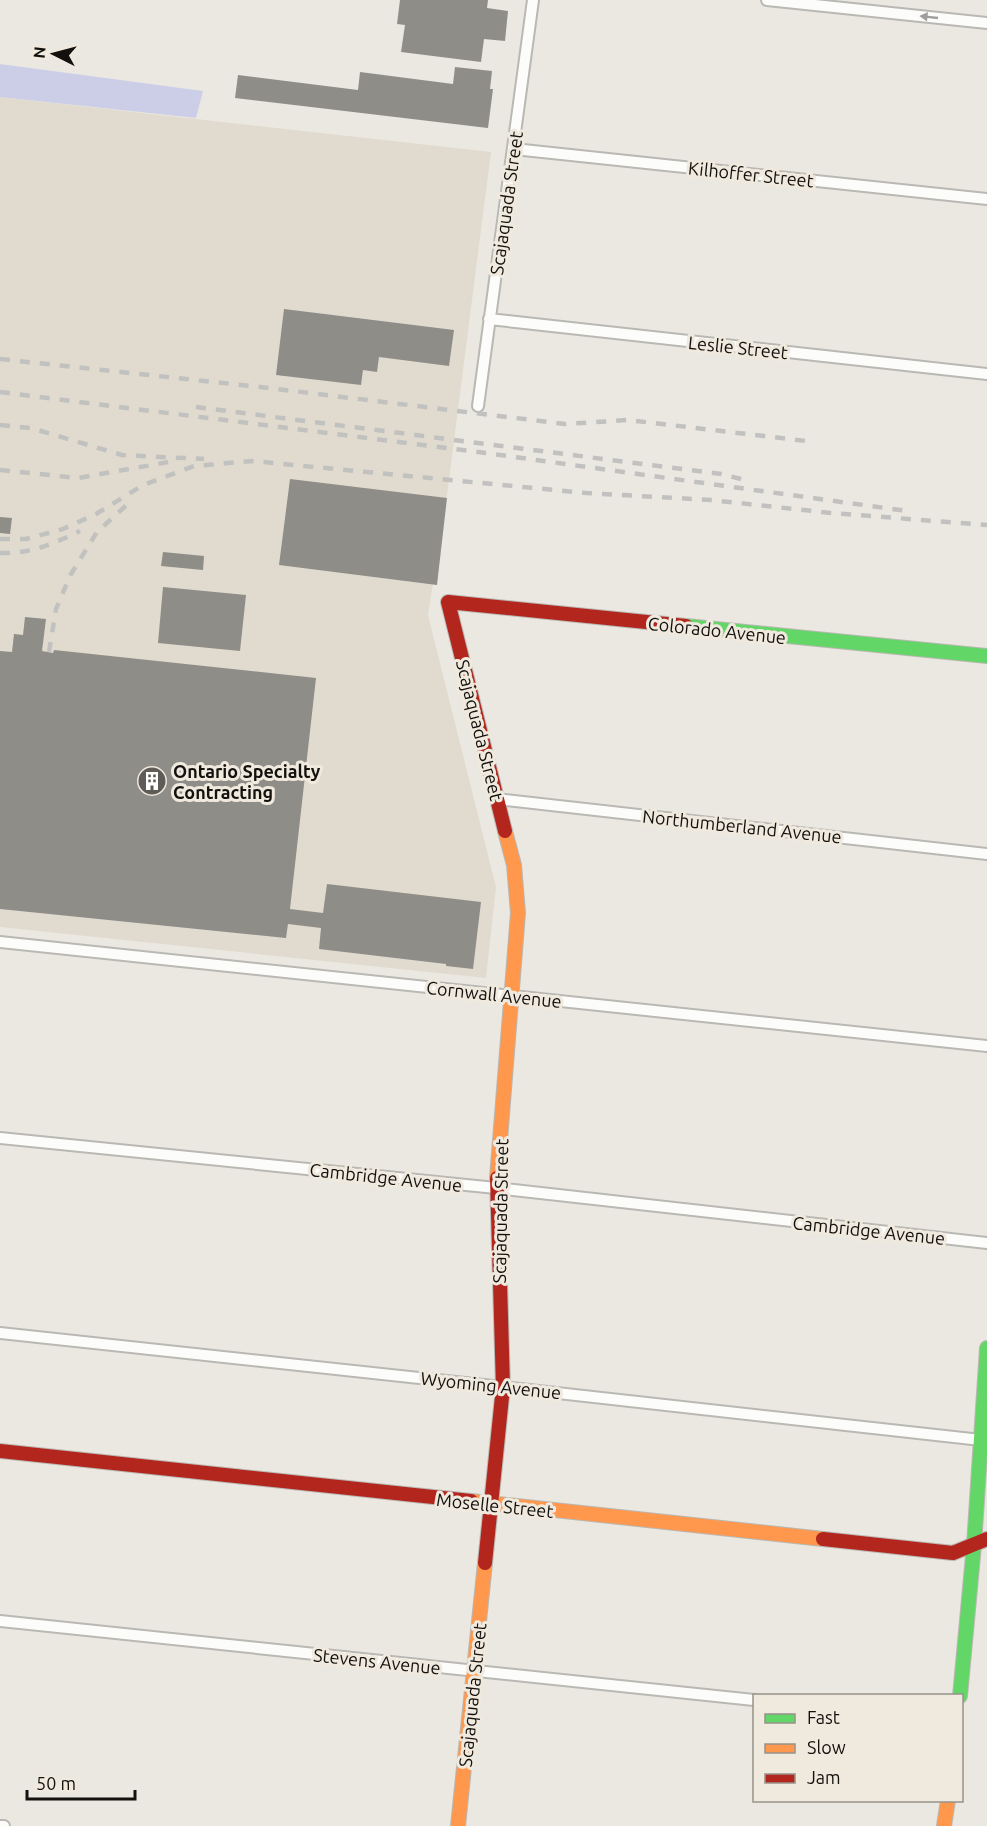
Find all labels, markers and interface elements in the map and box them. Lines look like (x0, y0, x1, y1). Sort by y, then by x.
one-way arrow (919, 12, 938, 22)
north arrow (24, 24, 84, 84)
text: N (30, 46, 49, 59)
street label: Scajaquada Street (486, 130, 526, 276)
street label: Kilhoffer Street (687, 157, 815, 191)
street label: Leslie Street (687, 332, 789, 362)
street label: Colorado Avenue (647, 613, 787, 647)
street label: Scajaquada Street (453, 657, 507, 803)
place label: Ontario Specialty Contracting (173, 761, 321, 802)
building icon: Ontario Specialty Contracting (136, 765, 168, 797)
street label: Northumberland Avenue (641, 806, 843, 846)
street label: Cornwall Avenue (425, 977, 563, 1011)
street label: Scajaquada Street (489, 1138, 511, 1284)
street label: Cambridge Avenue (309, 1159, 463, 1195)
street label: Cambridge Avenue (792, 1212, 946, 1248)
street label: Wyoming Avenue (420, 1368, 562, 1402)
street label: Moselle Street (435, 1489, 555, 1521)
street label: Scajaquada Street (454, 1622, 490, 1768)
street label: Stevens Avenue (312, 1644, 442, 1678)
legend (753, 1694, 963, 1802)
text: Fast (807, 1707, 840, 1727)
text: Slow (807, 1737, 846, 1757)
scale bar (27, 1763, 135, 1801)
text: Jam (807, 1767, 841, 1787)
text: 50 m (36, 1773, 76, 1793)

